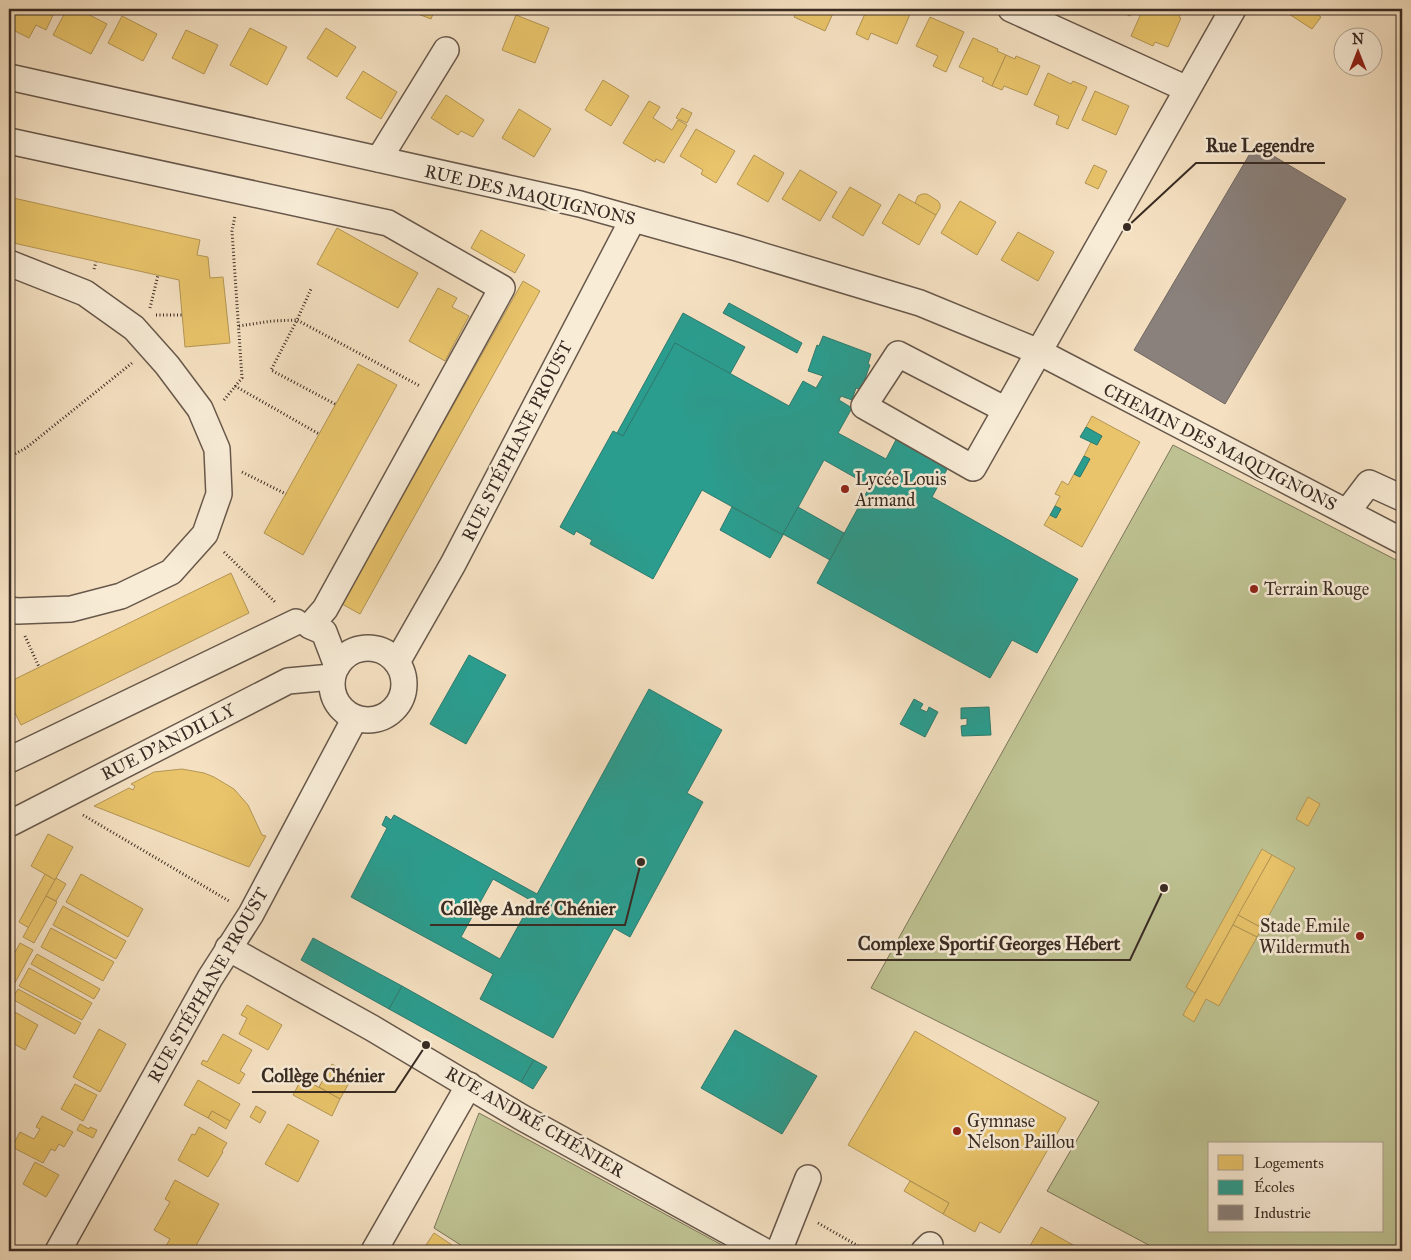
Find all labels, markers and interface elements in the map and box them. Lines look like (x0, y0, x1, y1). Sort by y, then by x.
north arrow (1334, 28, 1384, 78)
text: N (1352, 31, 1364, 48)
callout: Rue Legendre (1196, 129, 1325, 163)
text: Rue Legendre (1206, 134, 1314, 158)
street label: RUE DES MAQUIGNONS (422, 160, 638, 230)
street label: RUE STÉPHANE PROUST (455, 336, 577, 545)
street label: CHEMIN DES MAQUIGNONS (1100, 378, 1340, 516)
place label: Lycée Louis Armand (854, 468, 946, 511)
marker: Lycée Louis Armand (839, 483, 851, 495)
place label: Terrain Rouge (1264, 578, 1369, 601)
marker: Terrain Rouge (1248, 583, 1260, 595)
street label: RUE D'ANDILLY (97, 698, 239, 785)
street label: RUE STÉPHANE PROUST (141, 883, 273, 1086)
callout: Collège André Chénier (430, 891, 625, 925)
text: Collège André Chénier (440, 897, 616, 921)
place label: Stade Emile Wildermuth (1259, 915, 1350, 958)
callout: Complexe Sportif Georges Hébert (847, 926, 1130, 960)
marker: Stade Emile Wildermuth (1354, 930, 1366, 942)
text: Complexe Sportif Georges Hébert (858, 932, 1120, 956)
callout: Collège Chénier (252, 1058, 395, 1092)
street label: RUE ANDRÉ CHÉNIER (442, 1060, 631, 1183)
text: Collège Chénier (261, 1064, 386, 1088)
place label: Gymnase Nelson Paillou (967, 1110, 1075, 1153)
marker: Gymnase Nelson Paillou (951, 1125, 963, 1137)
legend (1208, 1142, 1384, 1232)
text: Logements (1254, 1154, 1324, 1172)
text: Écoles (1254, 1177, 1294, 1196)
text: Industrie (1254, 1204, 1311, 1222)

